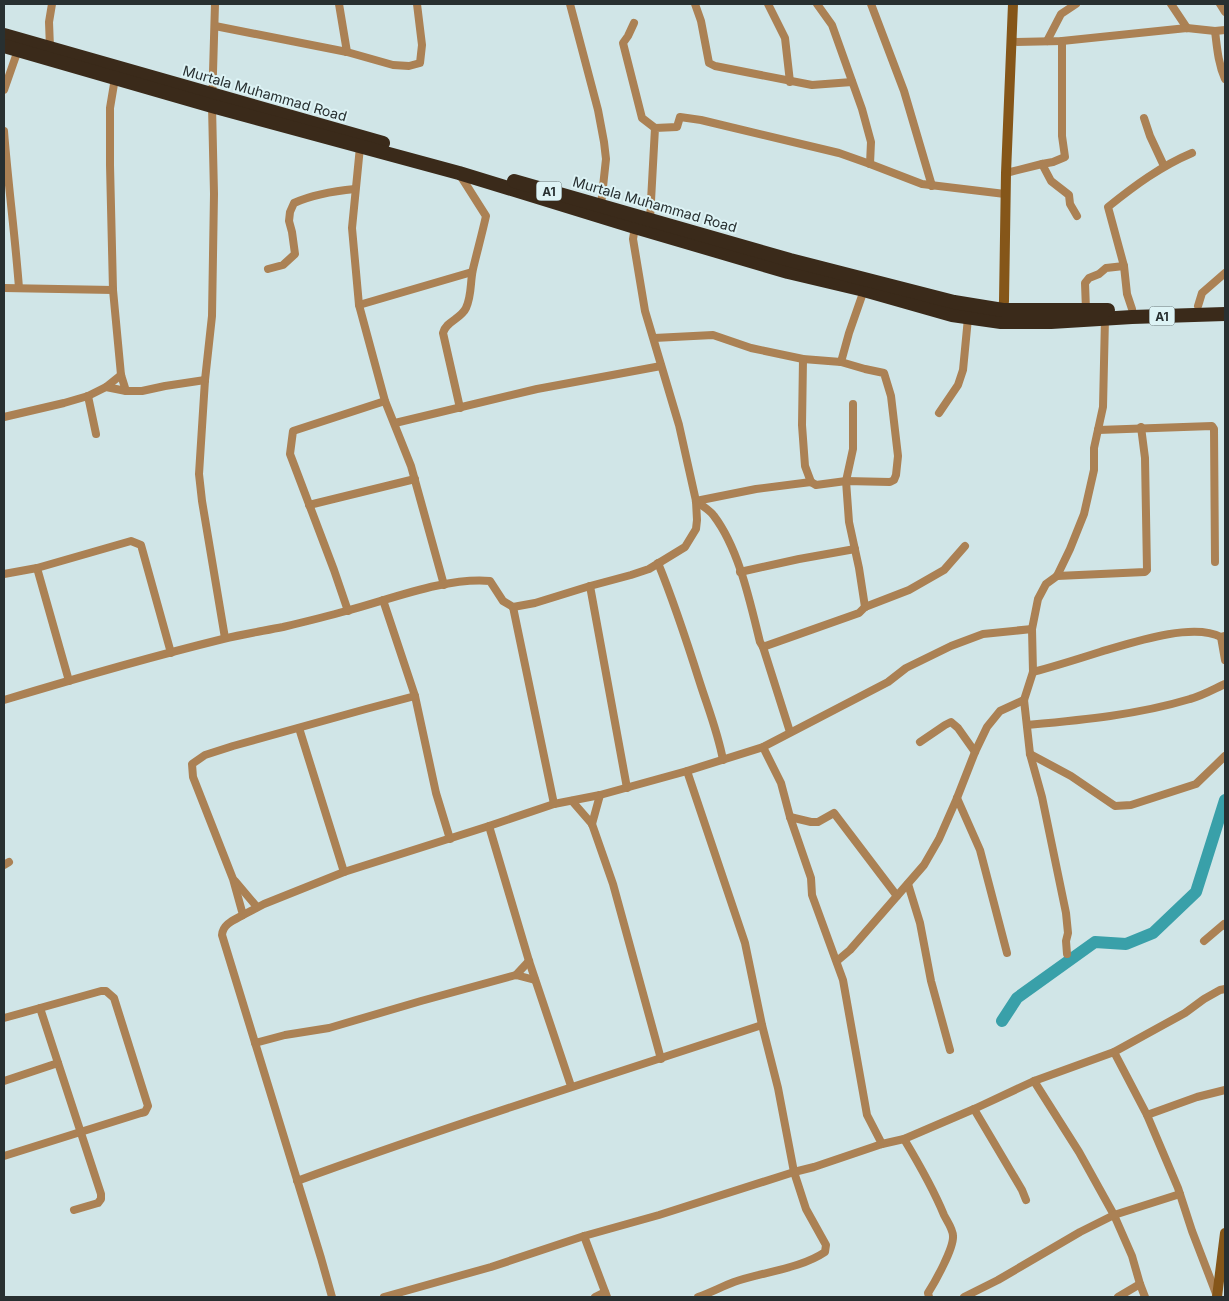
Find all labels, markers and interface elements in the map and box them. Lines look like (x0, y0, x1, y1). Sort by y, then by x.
street label: Murtala Muhammad Road (181, 61, 349, 125)
street label: Murtala Muhammad Road (571, 172, 739, 236)
road number: A1 (536, 182, 562, 200)
road number: A1 (1150, 306, 1174, 326)

